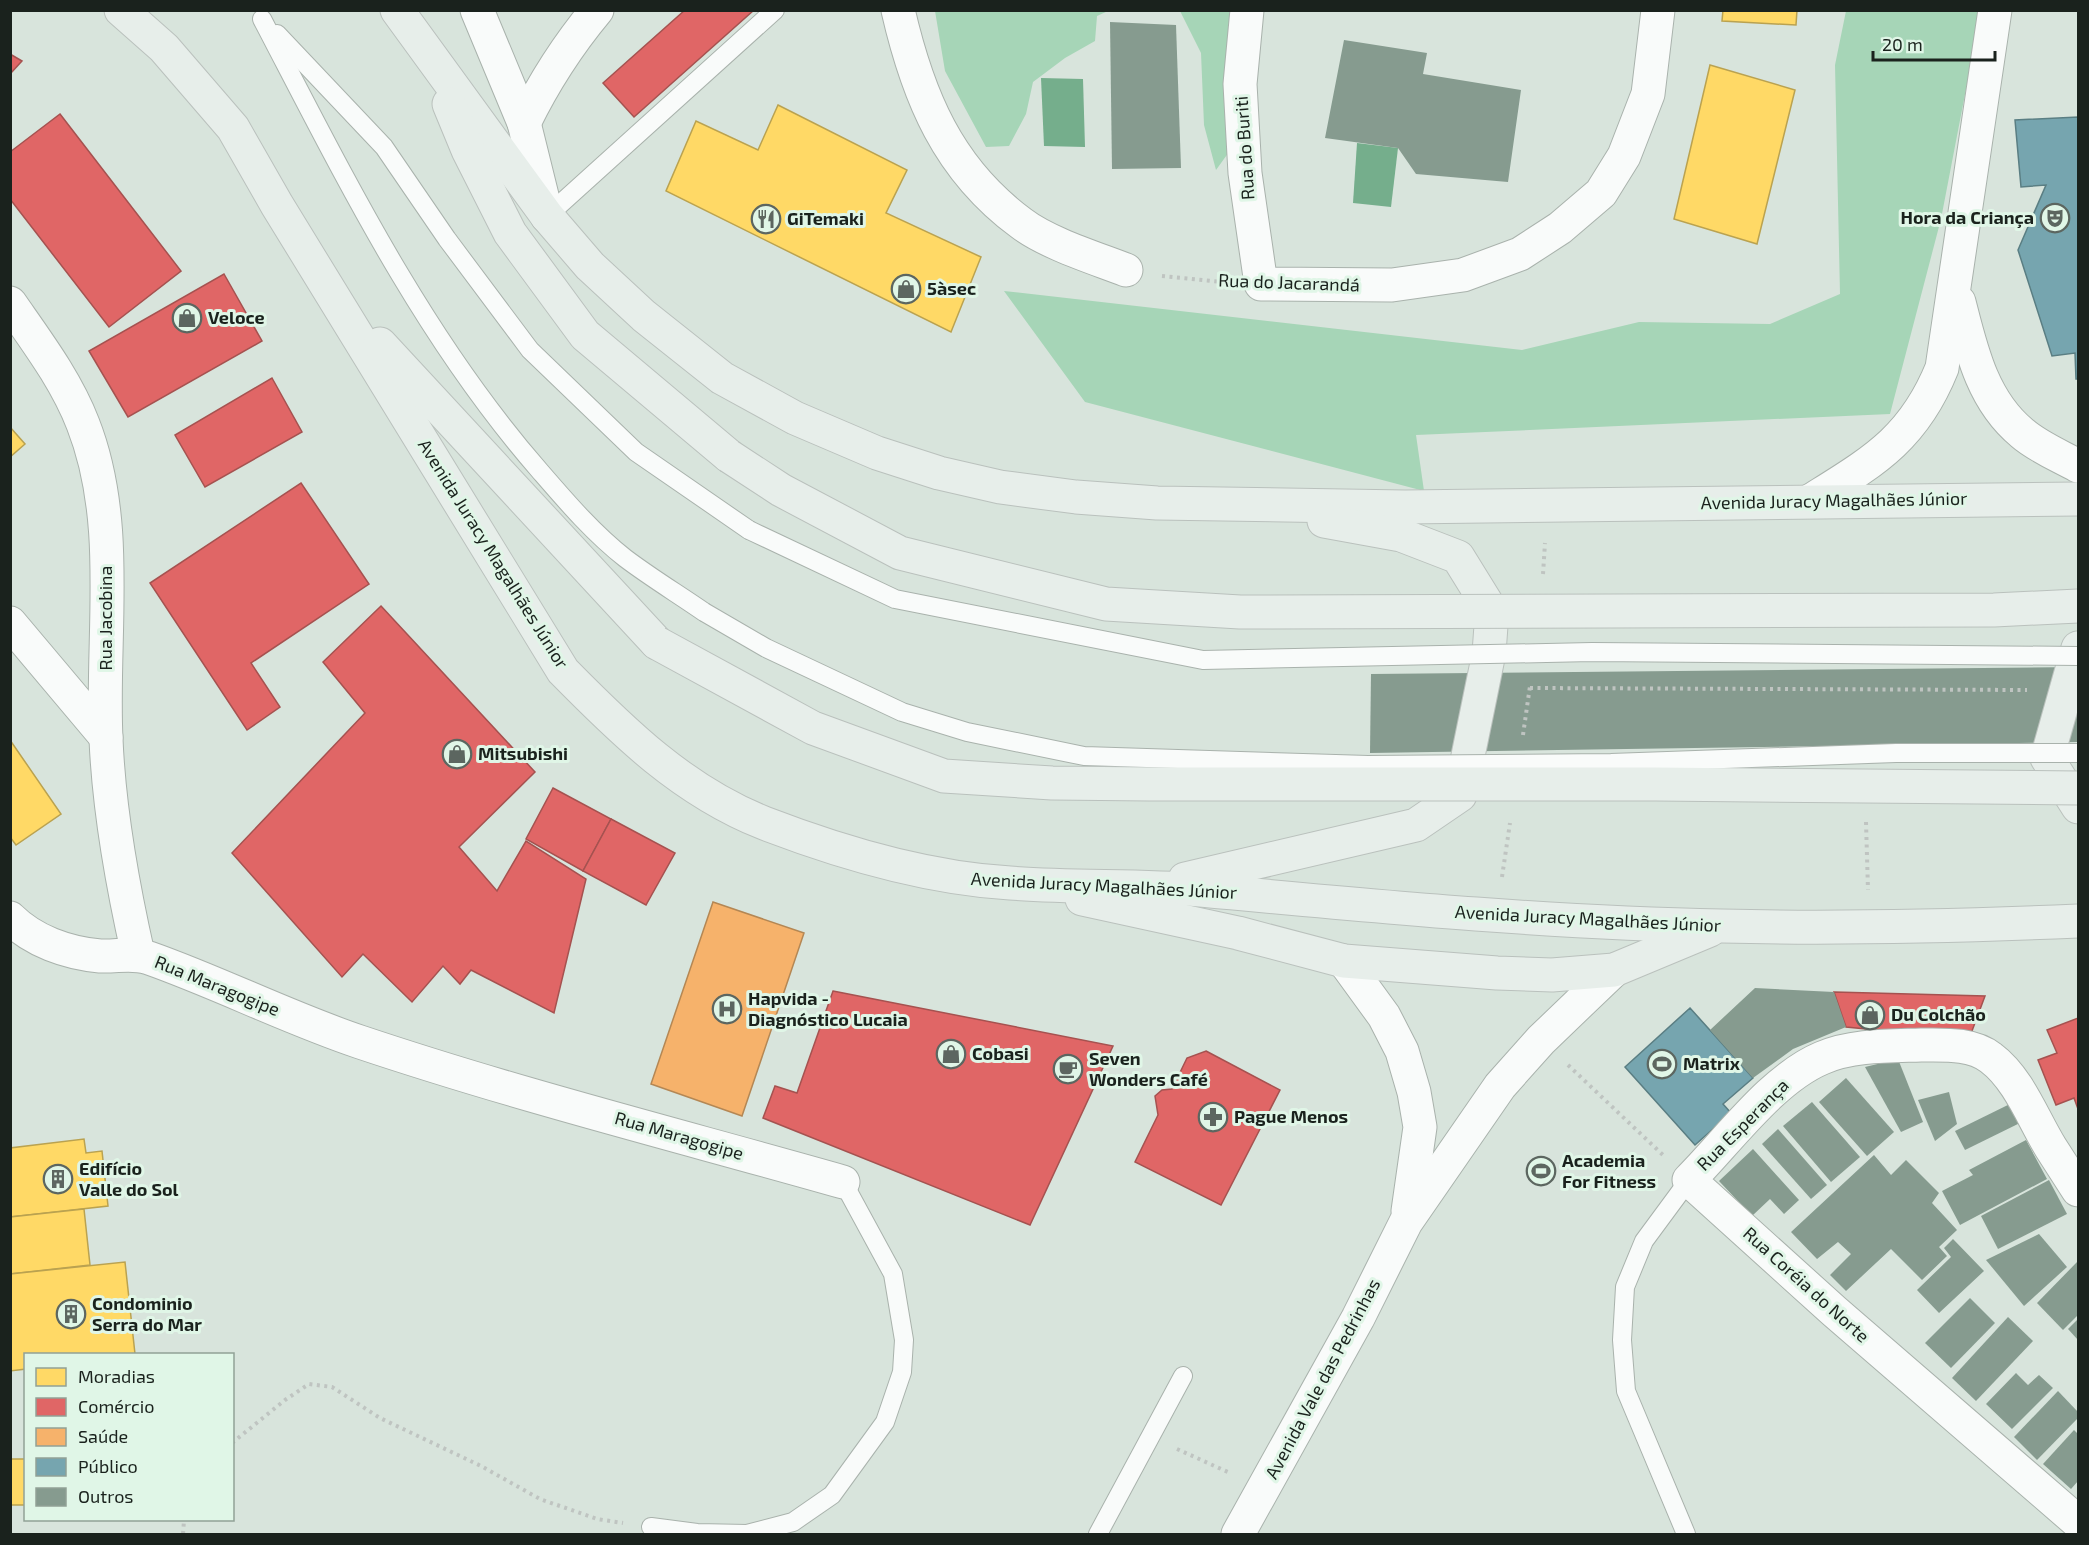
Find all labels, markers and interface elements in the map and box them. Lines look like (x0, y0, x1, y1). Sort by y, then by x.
scale bar (1873, 24, 1994, 62)
text: 20 m (1882, 33, 1923, 55)
street label: Rua do Buriti (1229, 95, 1259, 201)
theatre icon: Hora da Criança (2039, 202, 2071, 234)
restaurant icon: GiTemaki (750, 203, 782, 235)
place label: Hora da Criança (1901, 206, 2034, 229)
place label: GiTemaki (787, 207, 864, 229)
street label: Rua do Jacarandá (1218, 269, 1360, 295)
shop icon: 5àsec (890, 273, 922, 305)
place label: 5àsec (927, 277, 976, 299)
shop icon: Veloce (171, 302, 203, 334)
place label: Veloce (208, 306, 265, 328)
street label: Avenida Juracy Magalhães Júnior (414, 435, 574, 672)
street label: Avenida Juracy Magalhães Júnior (1701, 487, 1967, 513)
street label: Rua Jacobina (94, 566, 116, 670)
shop icon: Mitsubishi (441, 738, 473, 770)
place label: Mitsubishi (478, 742, 568, 764)
street label: Avenida Juracy Magalhães Júnior (970, 867, 1238, 903)
street label: Avenida Juracy Magalhães Júnior (1454, 900, 1722, 936)
street label: Rua Maragogipe (152, 950, 283, 1020)
place label: Hapvida - Diagnóstico Lucaia (748, 987, 908, 1030)
hospital icon: Hapvida - Diagnóstico Lucaia (711, 993, 743, 1025)
shop icon: Du Colchão (1854, 999, 1886, 1031)
place label: Du Colchão (1891, 1003, 1986, 1025)
shop icon: Cobasi (935, 1038, 967, 1070)
place label: Cobasi (972, 1042, 1029, 1064)
place label: Seven Wonders Café (1089, 1047, 1208, 1090)
sports icon: Matrix (1646, 1048, 1678, 1080)
place label: Matrix (1683, 1052, 1741, 1074)
cafe icon: Seven Wonders Café (1052, 1053, 1084, 1085)
street label: Rua Esperança (1692, 1074, 1794, 1176)
pharmacy icon: Pague Menos (1197, 1101, 1229, 1133)
place label: Pague Menos (1234, 1105, 1348, 1127)
street label: Rua Maragogipe (612, 1106, 746, 1164)
place label: Academia For Fitness (1562, 1149, 1656, 1192)
sports icon: Academia For Fitness (1525, 1155, 1557, 1187)
place label: Edifício Valle do Sol (79, 1157, 179, 1200)
building icon: Edifício Valle do Sol (42, 1163, 74, 1195)
street label: Rua Coréia do Norte (1739, 1222, 1874, 1347)
street label: Avenida Vale das Pedrinhas (1260, 1275, 1384, 1482)
place label: Condominio Serra do Mar (92, 1292, 202, 1335)
building icon: Condominio Serra do Mar (55, 1298, 87, 1330)
legend (24, 1353, 234, 1521)
text: Moradias (78, 1365, 155, 1387)
text: Comércio (78, 1395, 154, 1417)
text: Saúde (78, 1425, 128, 1447)
text: Público (78, 1455, 138, 1477)
text: Outros (78, 1485, 134, 1507)

